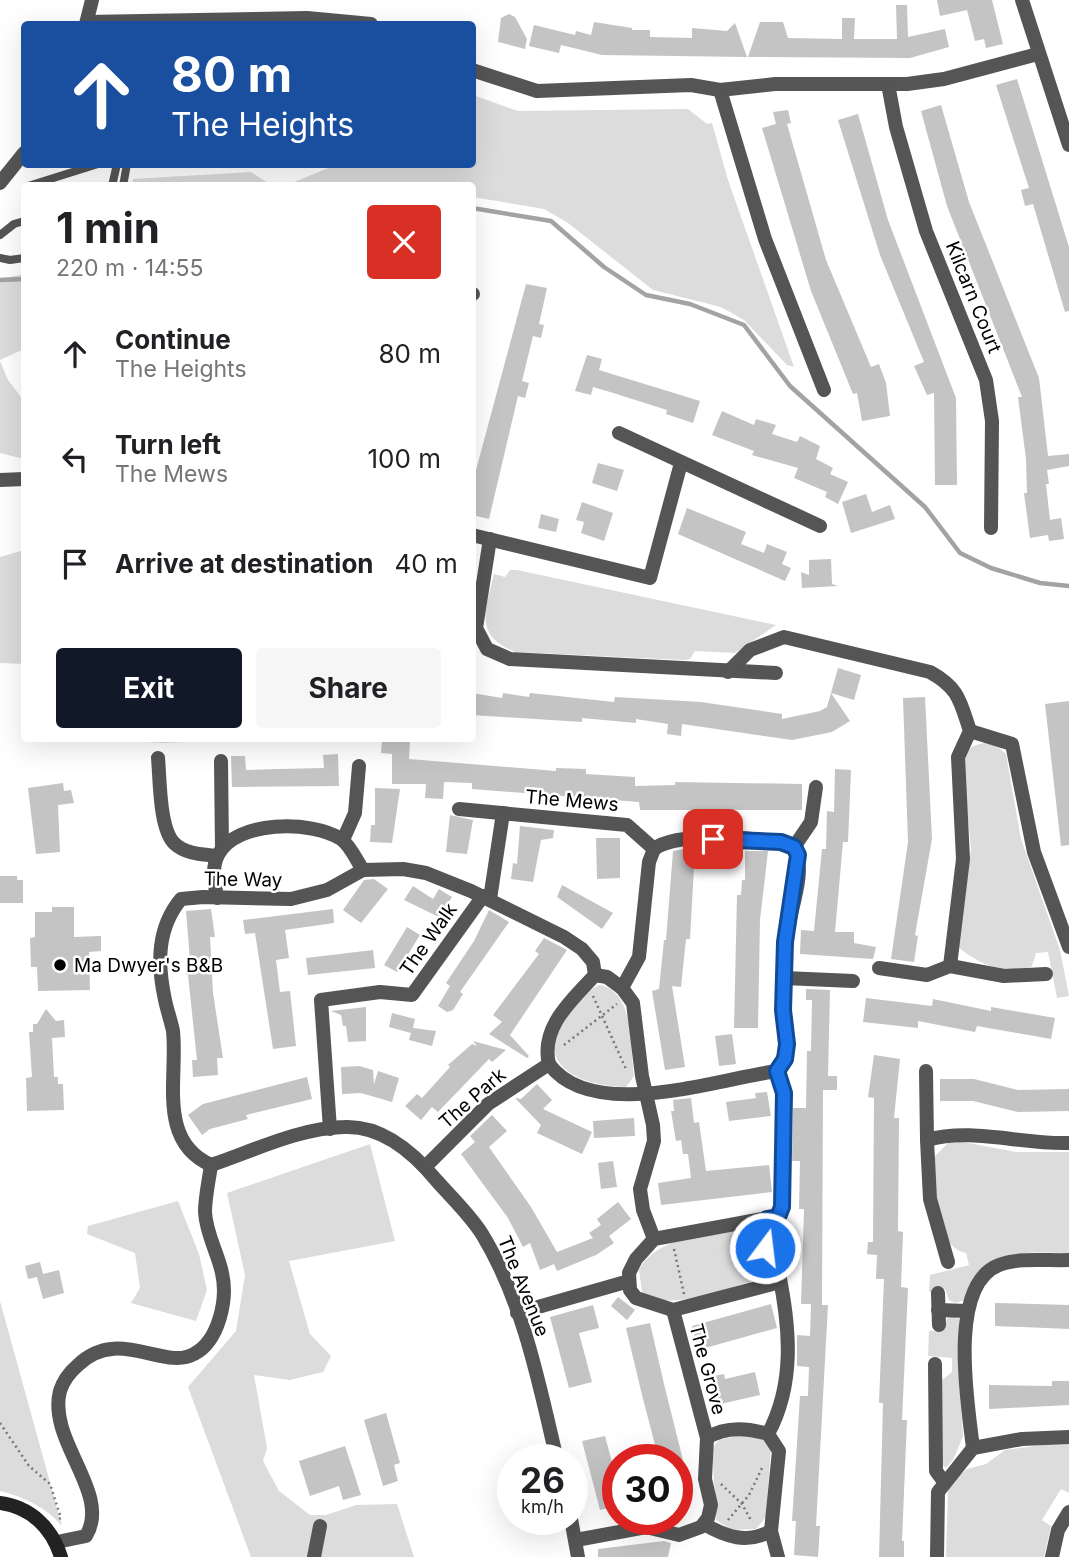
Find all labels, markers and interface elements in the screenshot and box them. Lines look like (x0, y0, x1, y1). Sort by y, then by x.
text: 80 m (171, 45, 292, 104)
icon: ahead (56, 49, 147, 140)
text: The Heights (171, 105, 354, 144)
text: 1 min (56, 202, 160, 253)
button: close (367, 205, 441, 279)
street label: Kilcarn Court (941, 238, 1006, 356)
text: 220 m · 14:55 (56, 254, 204, 282)
text: Continue (115, 324, 231, 355)
icon: ahead (56, 335, 94, 373)
text: 80 m (378, 338, 441, 369)
text: The Heights (115, 355, 247, 383)
text: Turn left (115, 429, 221, 460)
icon: left (56, 440, 94, 478)
text: 100 m (368, 443, 441, 474)
text: The Mews (115, 460, 228, 488)
icon: arrive (56, 545, 94, 583)
text: Arrive at destination (115, 548, 374, 579)
text: 40 m (395, 548, 458, 579)
button: Exit (56, 648, 242, 728)
button: Share (256, 648, 441, 728)
street label: The Mews (524, 785, 619, 816)
pin (683, 809, 743, 869)
icon: arrive (694, 820, 732, 858)
street label: The Way (203, 867, 283, 892)
street label: The Walk (395, 898, 462, 980)
place label: Ma Dwyer's B&B (74, 954, 223, 977)
marker: Ma Dwyer's B&B (52, 957, 68, 973)
street label: The Park (434, 1063, 511, 1133)
position arrow (728, 1211, 802, 1285)
street label: The Avenue (493, 1232, 554, 1340)
street label: The Grove (684, 1321, 731, 1417)
speed limit sign: 30 (602, 1444, 693, 1535)
text: 26 (520, 1459, 565, 1501)
text: km/h (521, 1496, 564, 1517)

